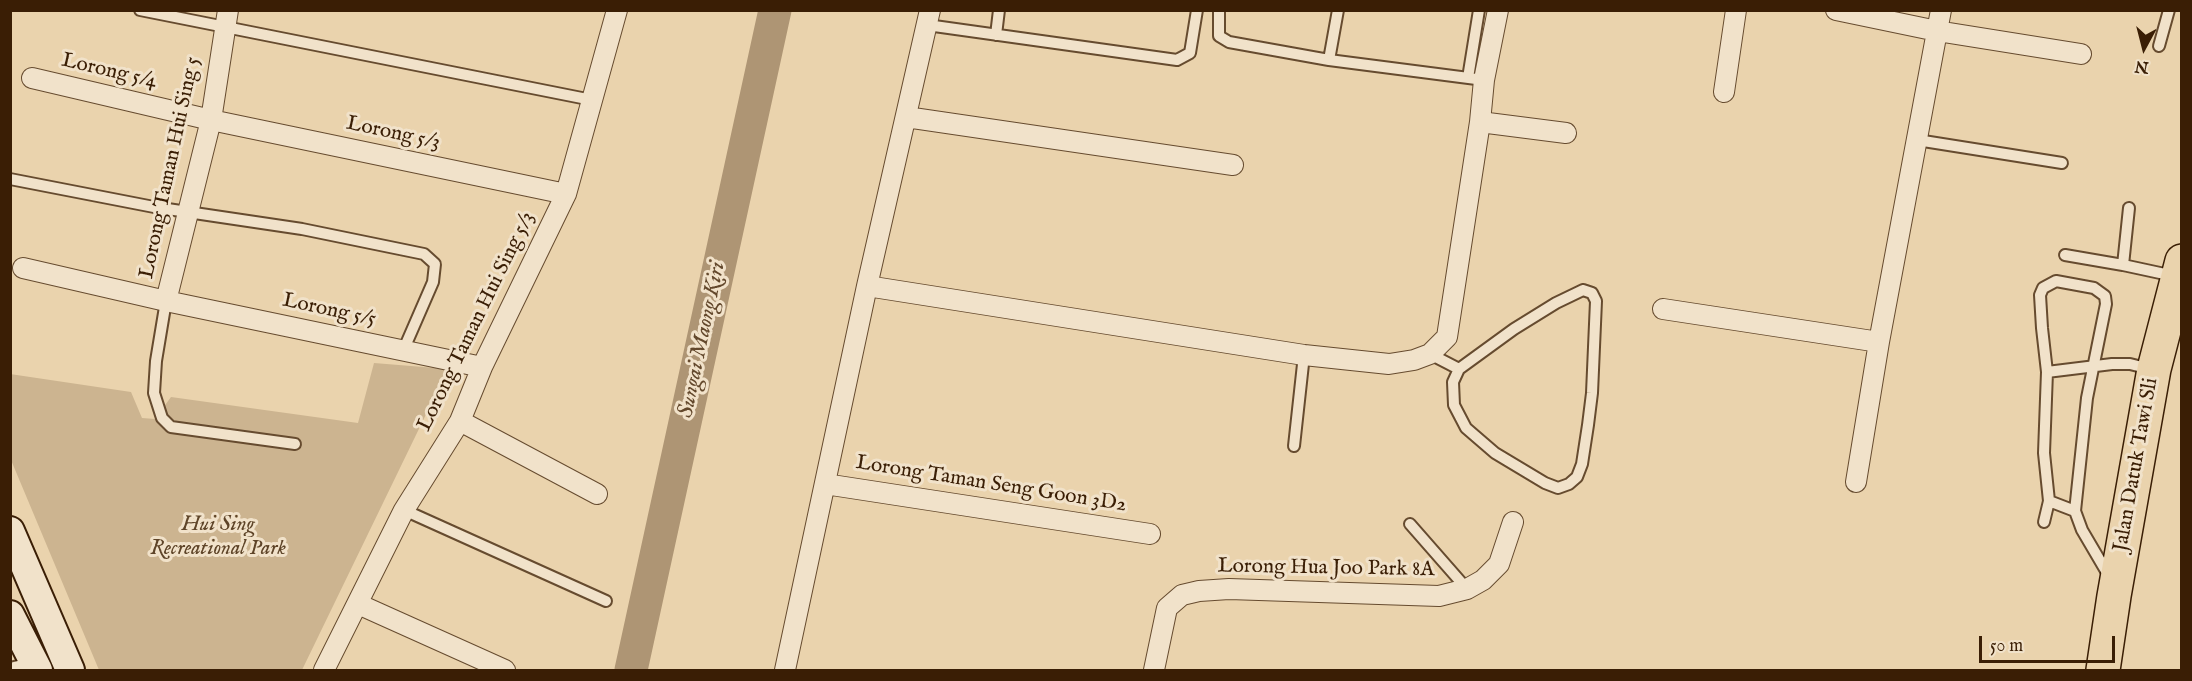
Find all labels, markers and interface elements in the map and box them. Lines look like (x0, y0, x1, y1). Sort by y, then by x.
north arrow (2114, 18, 2174, 78)
street label: Lorong 5/4 (59, 49, 159, 95)
street label: Lorong Taman Hui Sing 5 (135, 55, 207, 281)
text: N (2134, 55, 2150, 77)
street label: Lorong 5/3 (344, 112, 442, 156)
street label: Lorong Taman Hui Sing 5/3 (413, 208, 541, 436)
water label: Sungai Maong Kiri (674, 260, 732, 420)
street label: Lorong 5/5 (280, 289, 378, 333)
street label: Jalan Datuk Tawi Sli (2109, 376, 2165, 554)
street label: Lorong Taman Seng Goon 3D2 (854, 451, 1128, 519)
park label: Hui Sing Recreational Park (150, 513, 286, 563)
street label: Lorong Hua Joo Park 8A (1217, 555, 1435, 583)
scale bar (1982, 624, 2118, 662)
text: 50 m (1990, 635, 2023, 658)

